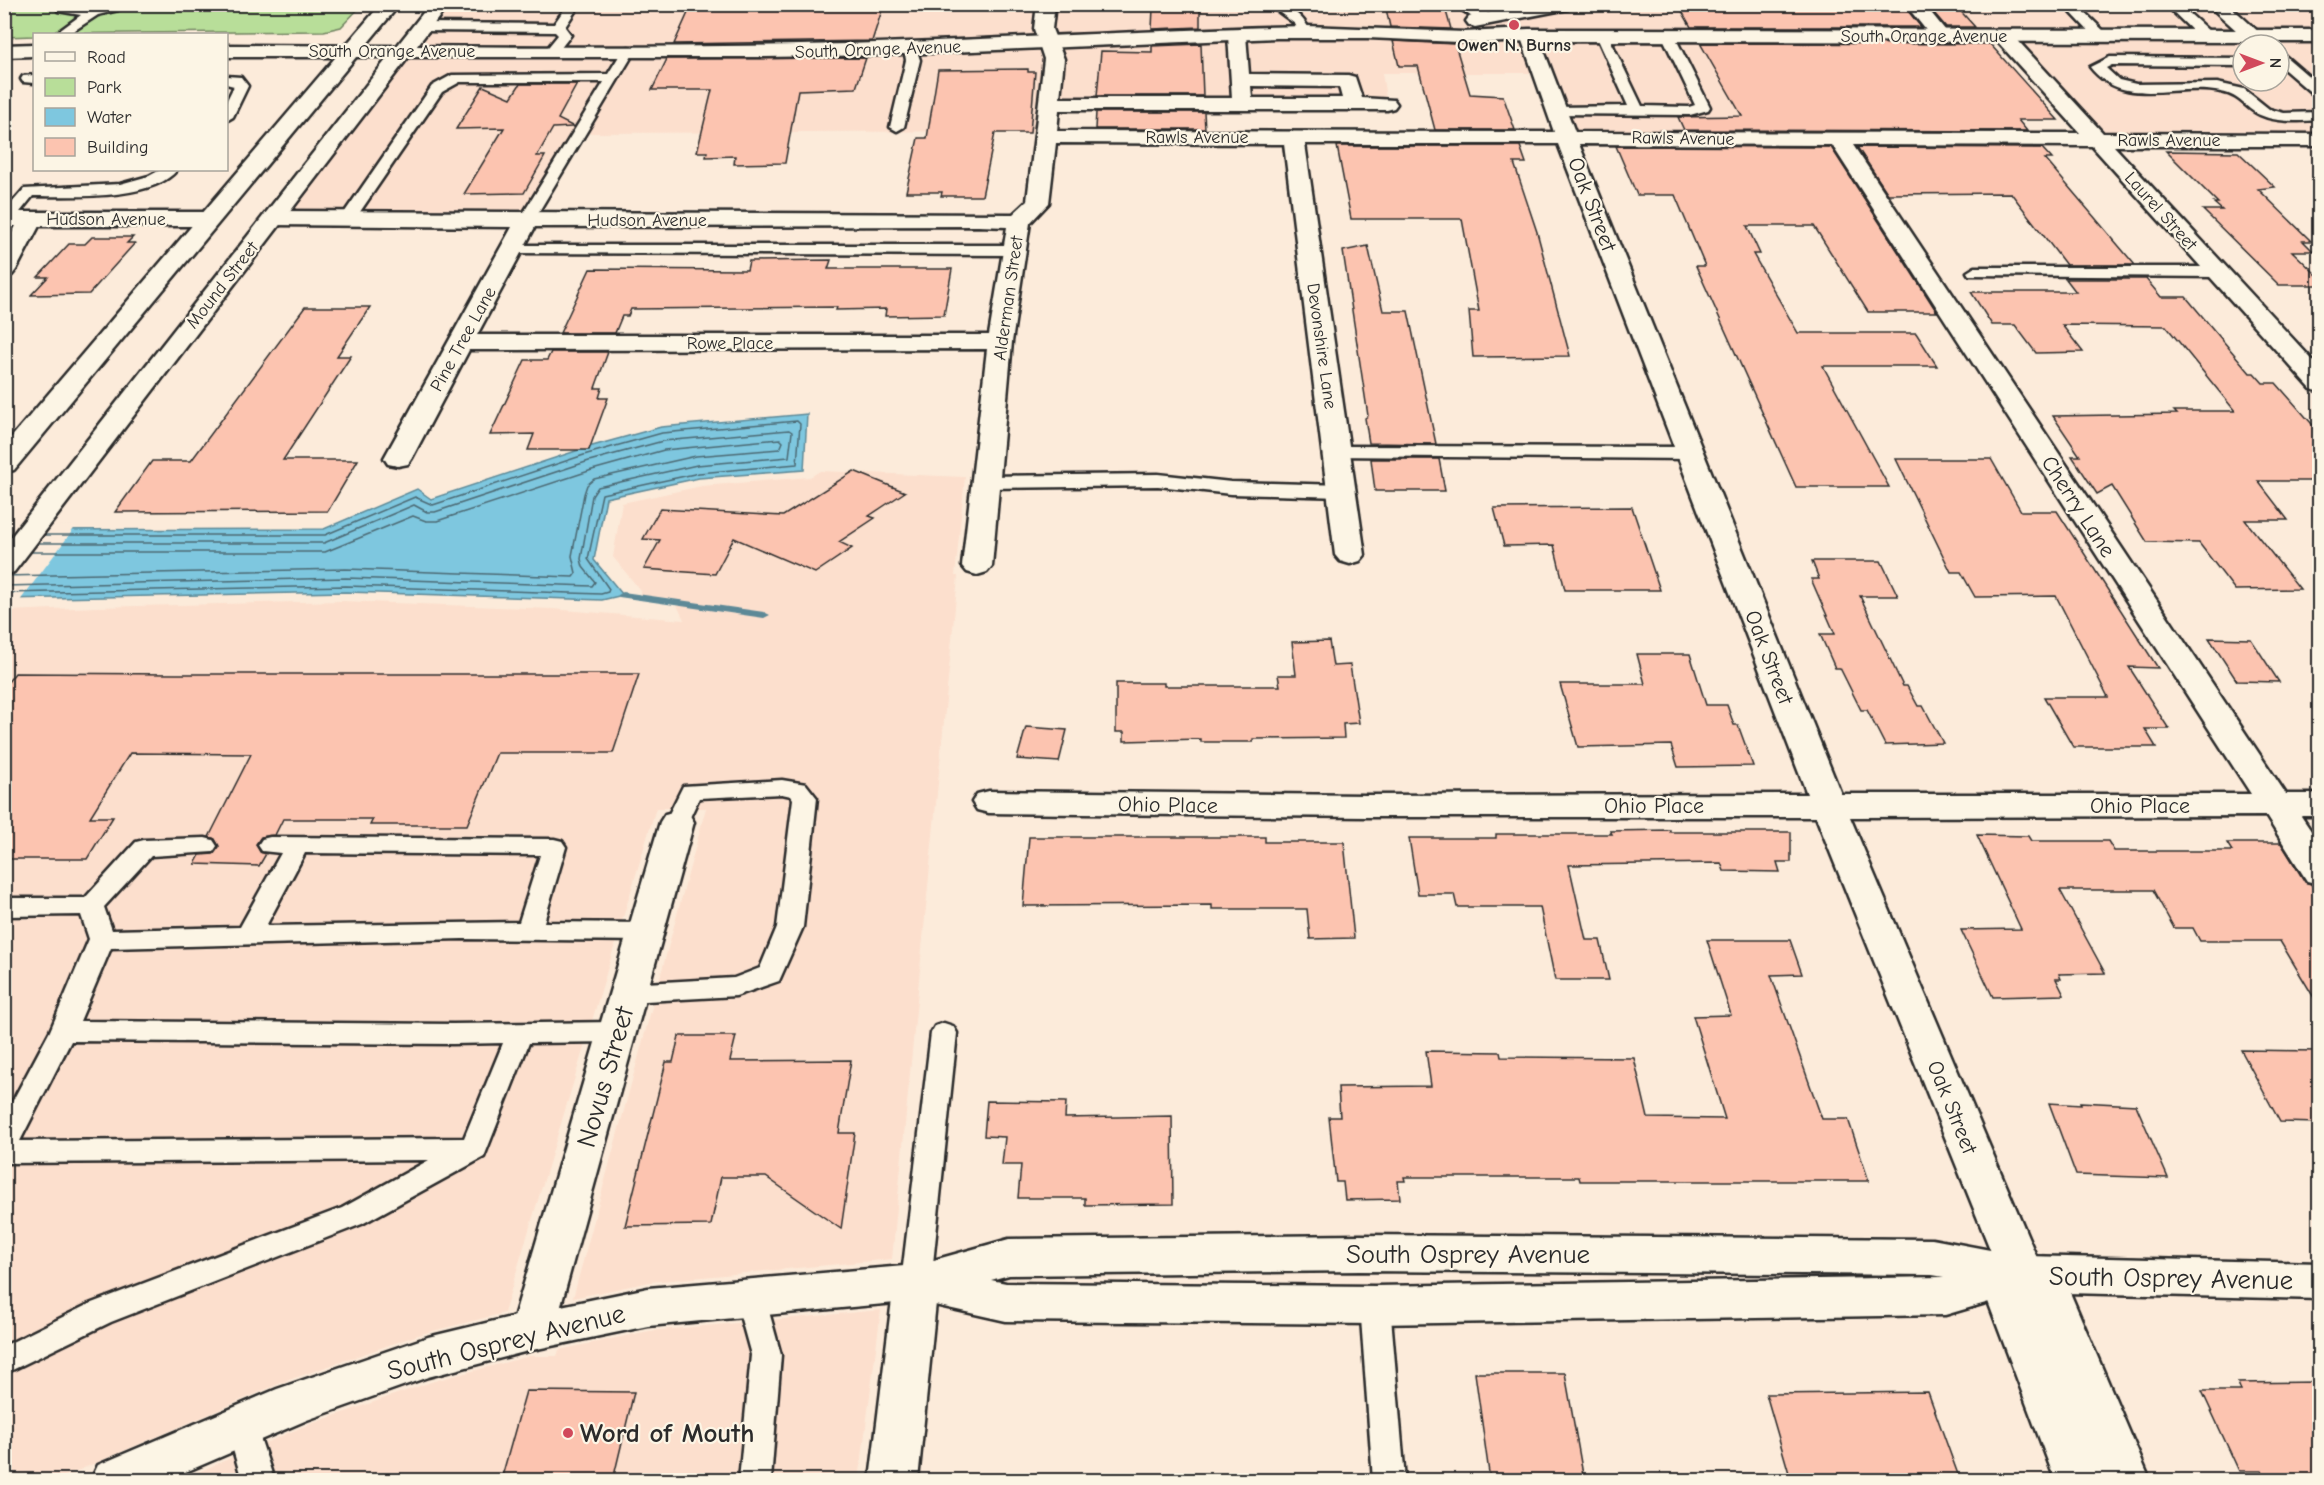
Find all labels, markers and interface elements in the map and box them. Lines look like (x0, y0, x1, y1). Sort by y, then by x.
marker: Owen N. Burns (1507, 18, 1521, 32)
street label: South Orange Avenue (1841, 26, 2007, 47)
legend (33, 33, 228, 171)
north arrow (2231, 33, 2291, 93)
place label: Owen N. Burns (1457, 35, 1571, 56)
street label: South Orange Avenue (794, 36, 962, 63)
street label: South Orange Avenue (309, 41, 475, 62)
text: Road (87, 47, 126, 68)
text: N (2266, 58, 2284, 68)
text: Park (87, 77, 122, 98)
text: Water (87, 107, 132, 128)
street label: Rawls Avenue (1146, 127, 1248, 148)
street label: Rawls Avenue (1631, 127, 1735, 150)
street label: Rawls Avenue (2118, 130, 2220, 151)
text: Building (87, 137, 149, 158)
street label: Oak Street (1562, 154, 1622, 256)
street label: Laurel Street (2120, 168, 2202, 255)
street label: Hudson Avenue (46, 209, 166, 230)
street label: Hudson Avenue (587, 210, 707, 231)
street label: Alderman Street (989, 234, 1028, 362)
street label: Mound Street (182, 237, 263, 333)
street label: Devonshire Lane (1302, 282, 1341, 410)
street label: Pine Tree Lane (426, 283, 501, 395)
street label: Rowe Place (687, 333, 773, 354)
street label: Cherry Lane (2036, 451, 2121, 562)
street label: Oak Street (1739, 607, 1799, 709)
street label: Ohio Place (1118, 791, 1218, 819)
street label: Ohio Place (1604, 793, 1704, 819)
street label: Ohio Place (2090, 793, 2190, 819)
street label: Novus Street (571, 1002, 641, 1151)
street label: Oak Street (1922, 1057, 1983, 1159)
street label: South Osprey Avenue (1346, 1239, 1590, 1270)
street label: South Osprey Avenue (2049, 1261, 2293, 1296)
street label: South Osprey Avenue (384, 1298, 628, 1387)
place label: Word of Mouth (580, 1418, 754, 1449)
marker: Word of Mouth (561, 1426, 575, 1440)

